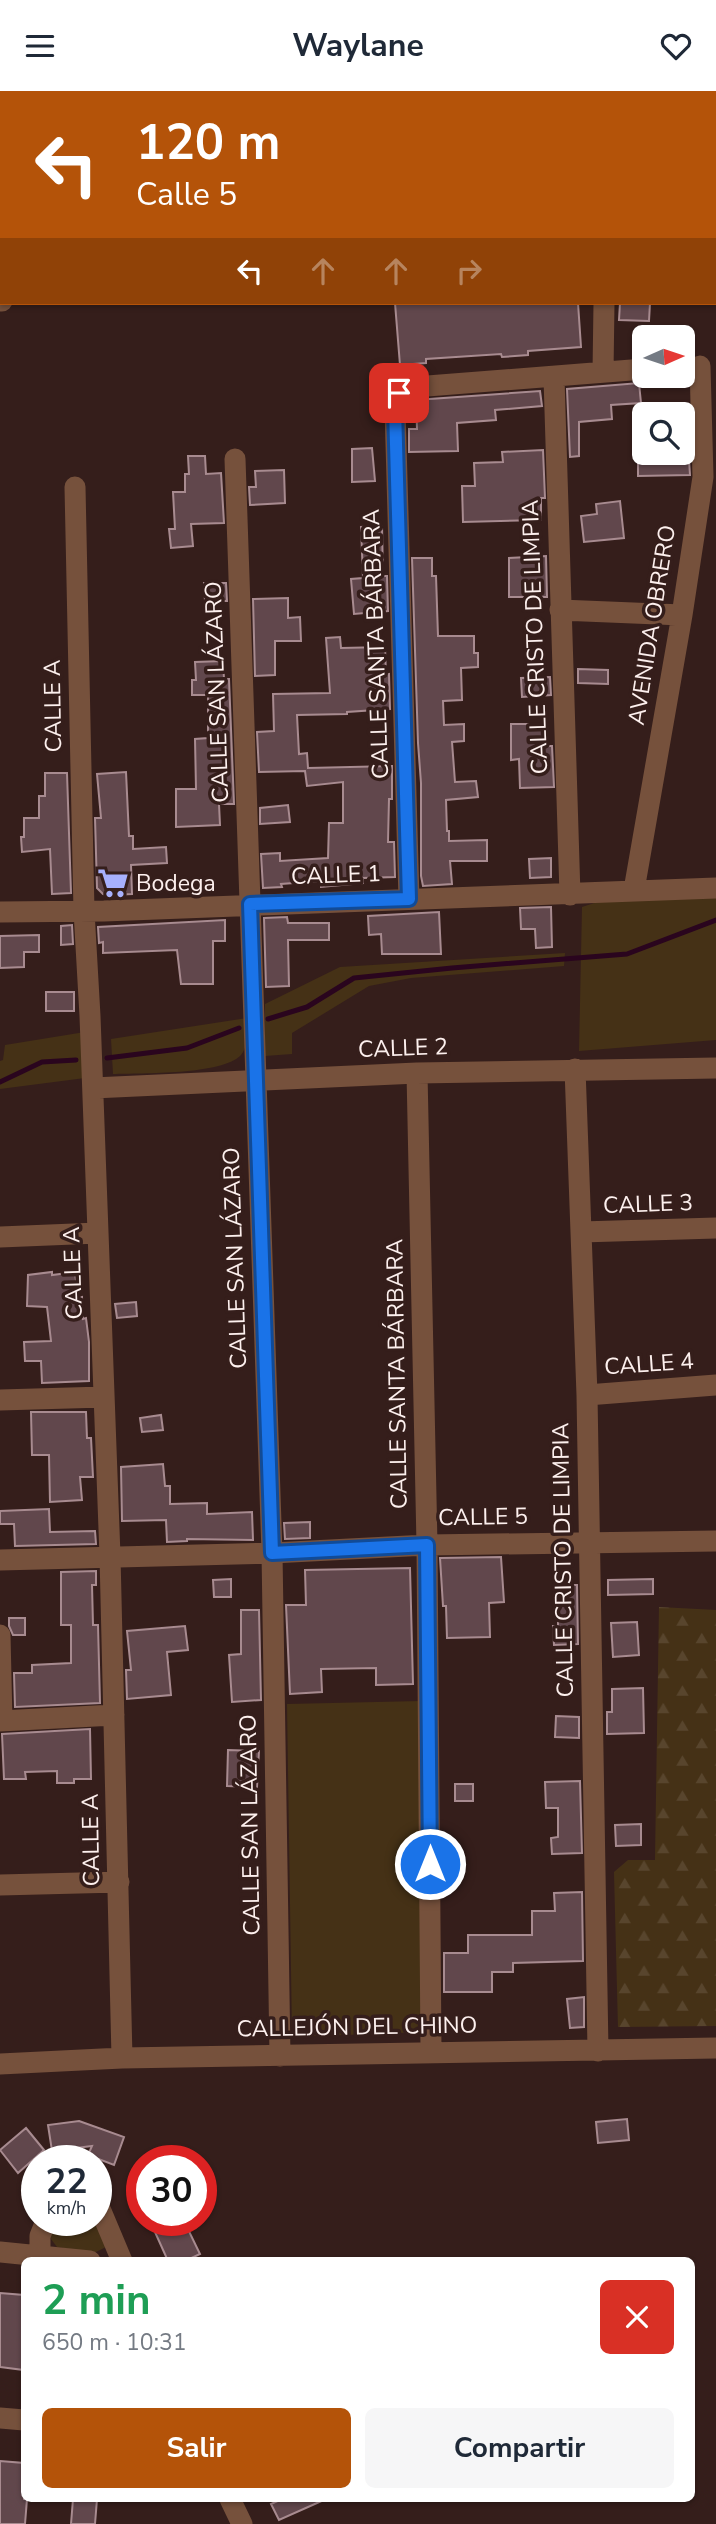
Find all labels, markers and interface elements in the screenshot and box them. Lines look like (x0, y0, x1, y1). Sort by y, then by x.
text: Waylane (292, 24, 424, 67)
icon: menu (21, 27, 59, 65)
icon: heart (657, 27, 695, 65)
text: 120 m (136, 109, 280, 176)
icon: left (21, 119, 112, 210)
text: Calle 5 (136, 173, 237, 216)
icon: left (231, 252, 269, 290)
icon: ahead (304, 252, 342, 290)
icon: ahead (377, 252, 415, 290)
icon: right (450, 252, 488, 290)
north arrow (632, 325, 695, 389)
map controls (632, 325, 695, 465)
pin (369, 363, 429, 423)
icon: arrive (380, 374, 418, 412)
button: search (632, 402, 695, 465)
street label: CALLE CRISTO DE LIMPIA (515, 499, 555, 775)
street label: CALLE SANTA BÁRBARA (356, 508, 396, 780)
street label: AVENIDA OBRERO (621, 523, 683, 727)
street label: CALLE SAN LÁZARO (198, 581, 236, 803)
street label: CALLE A (37, 659, 69, 753)
street label: CALLE 1 (291, 858, 381, 892)
supermarket icon: Bodega (96, 866, 130, 900)
place label: Bodega (136, 868, 216, 899)
street label: CALLE 2 (358, 1031, 448, 1065)
street label: CALLE SAN LÁZARO (216, 1147, 254, 1369)
street label: CALLE 3 (603, 1187, 693, 1221)
street label: CALLE A (56, 1226, 90, 1320)
street label: CALLE SANTA BÁRBARA (379, 1238, 415, 1509)
street label: CALLE 4 (603, 1345, 695, 1383)
street label: CALLE CRISTO DE LIMPIA (545, 1422, 581, 1698)
street label: CALLE 5 (438, 1501, 528, 1533)
street label: CALLE SAN LÁZARO (233, 1714, 267, 1936)
street label: CALLE A (75, 1793, 107, 1887)
position arrow (393, 1827, 467, 1901)
street label: CALLEJÓN DEL CHINO (236, 2009, 478, 2045)
speed limit sign: 30 (126, 2145, 217, 2236)
text: 22 (45, 2158, 88, 2205)
text: km/h (47, 2196, 86, 2220)
text: 2 min (42, 2272, 151, 2329)
button: close (600, 2280, 674, 2354)
text: 650 m · 10:31 (42, 2327, 187, 2358)
button: Salir (42, 2408, 351, 2488)
button: Compartir (365, 2408, 674, 2488)

